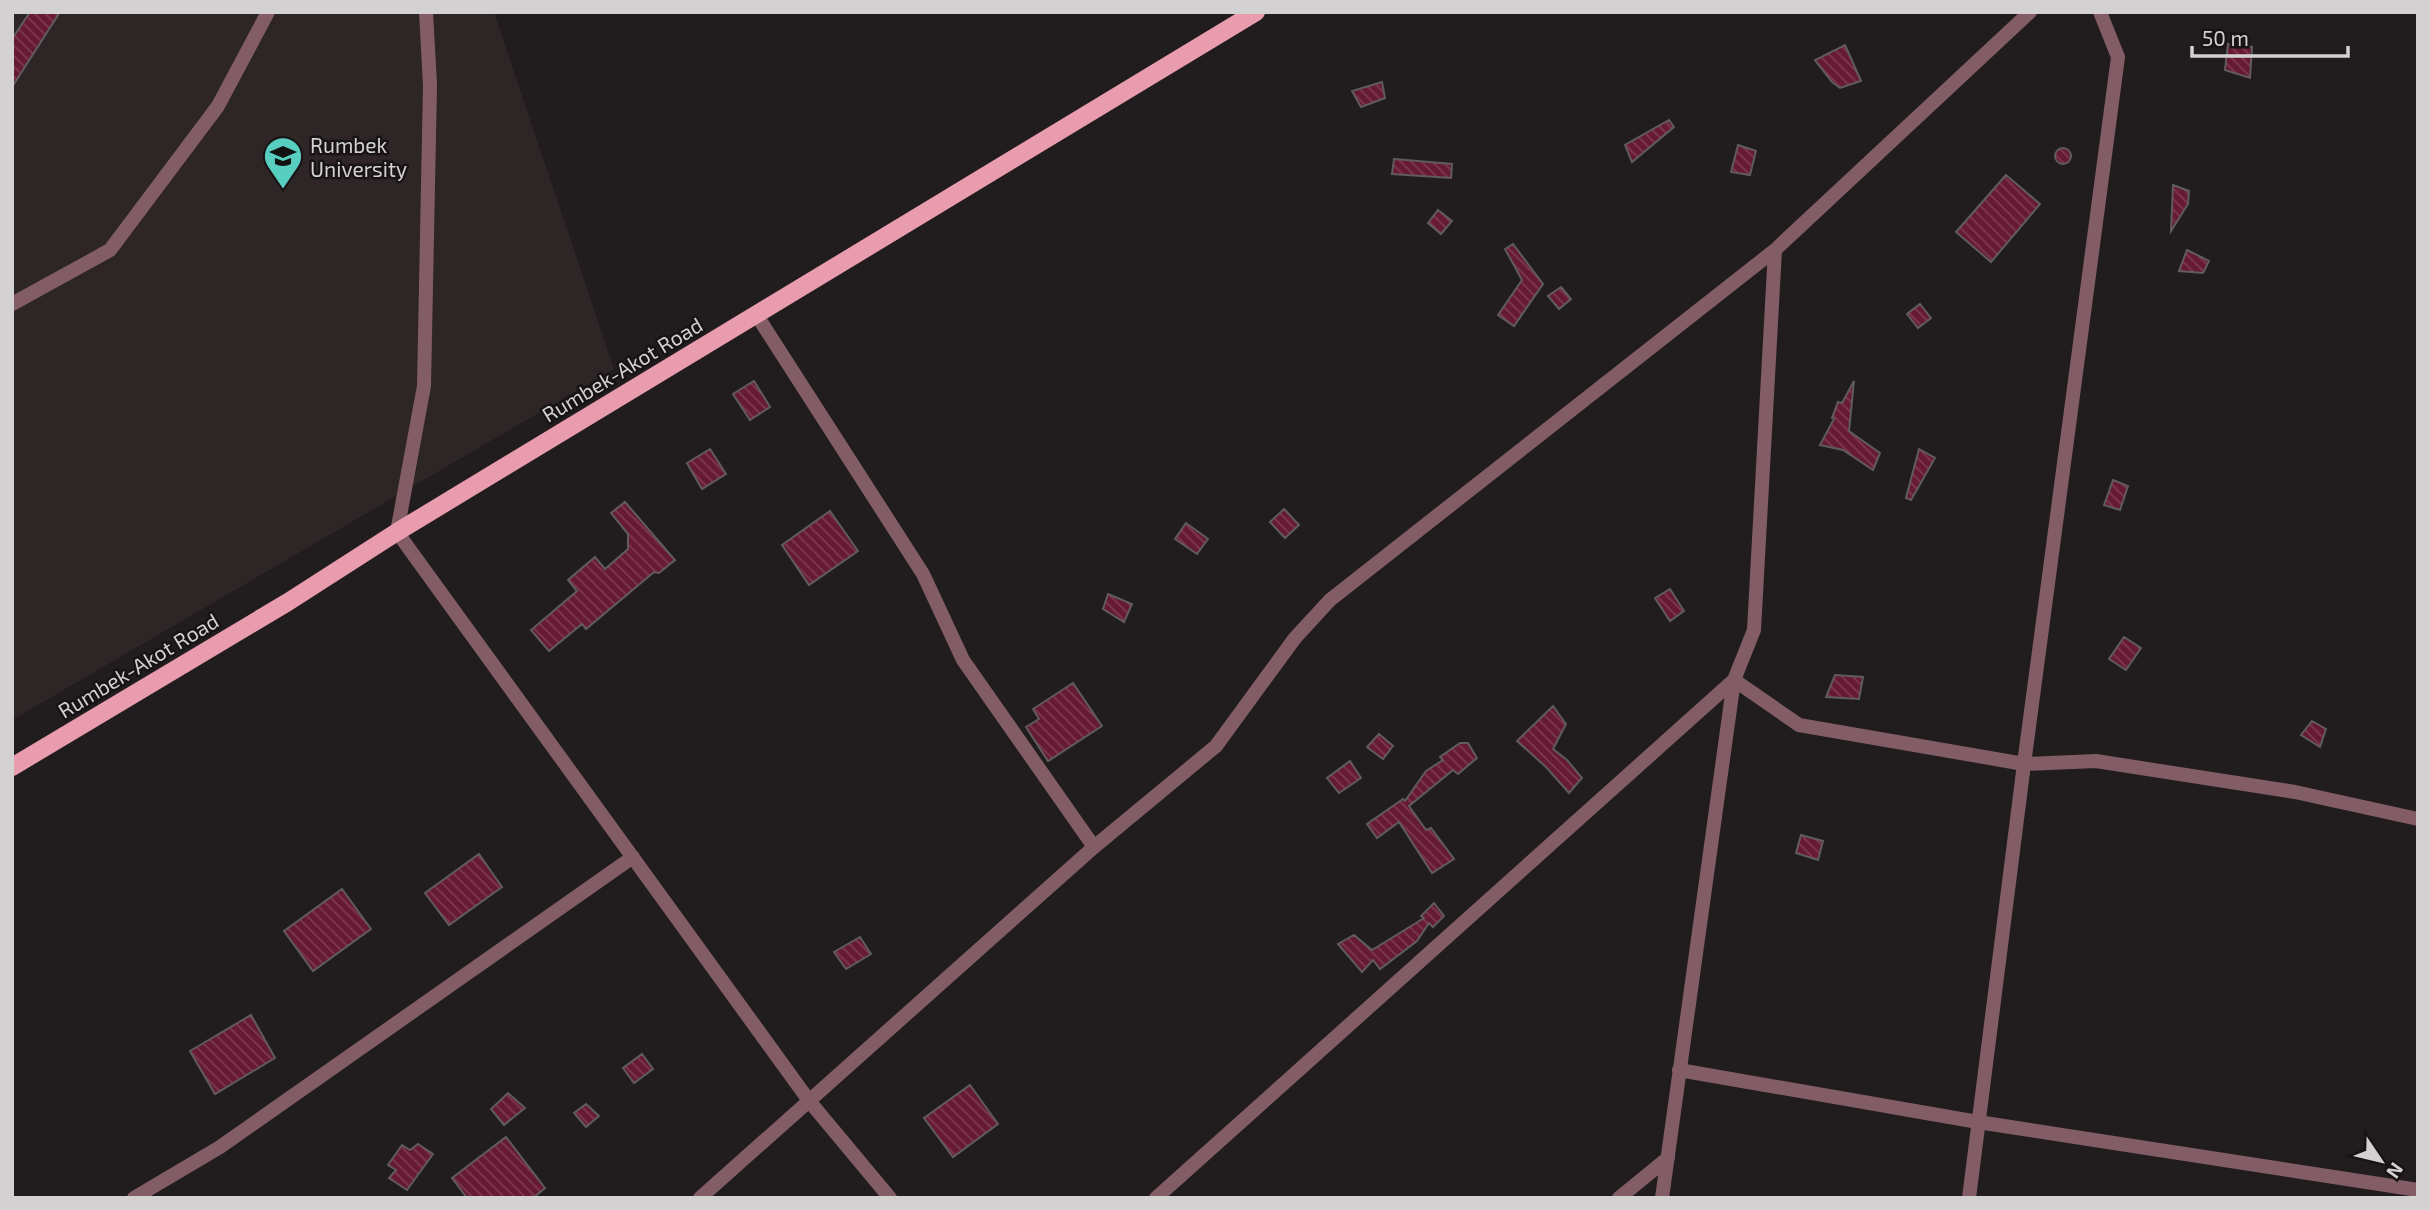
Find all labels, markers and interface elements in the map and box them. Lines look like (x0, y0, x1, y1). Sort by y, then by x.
scale bar (2192, 14, 2348, 58)
text: 50 m (2202, 25, 2249, 50)
place label: Rumbek University (310, 132, 407, 181)
school or university icon: Rumbek University (262, 135, 304, 190)
street label: Rumbek-Akot Road (537, 311, 707, 427)
street label: Rumbek-Akot Road (53, 607, 223, 723)
north arrow (2346, 1126, 2416, 1196)
text: N (2382, 1159, 2409, 1183)

